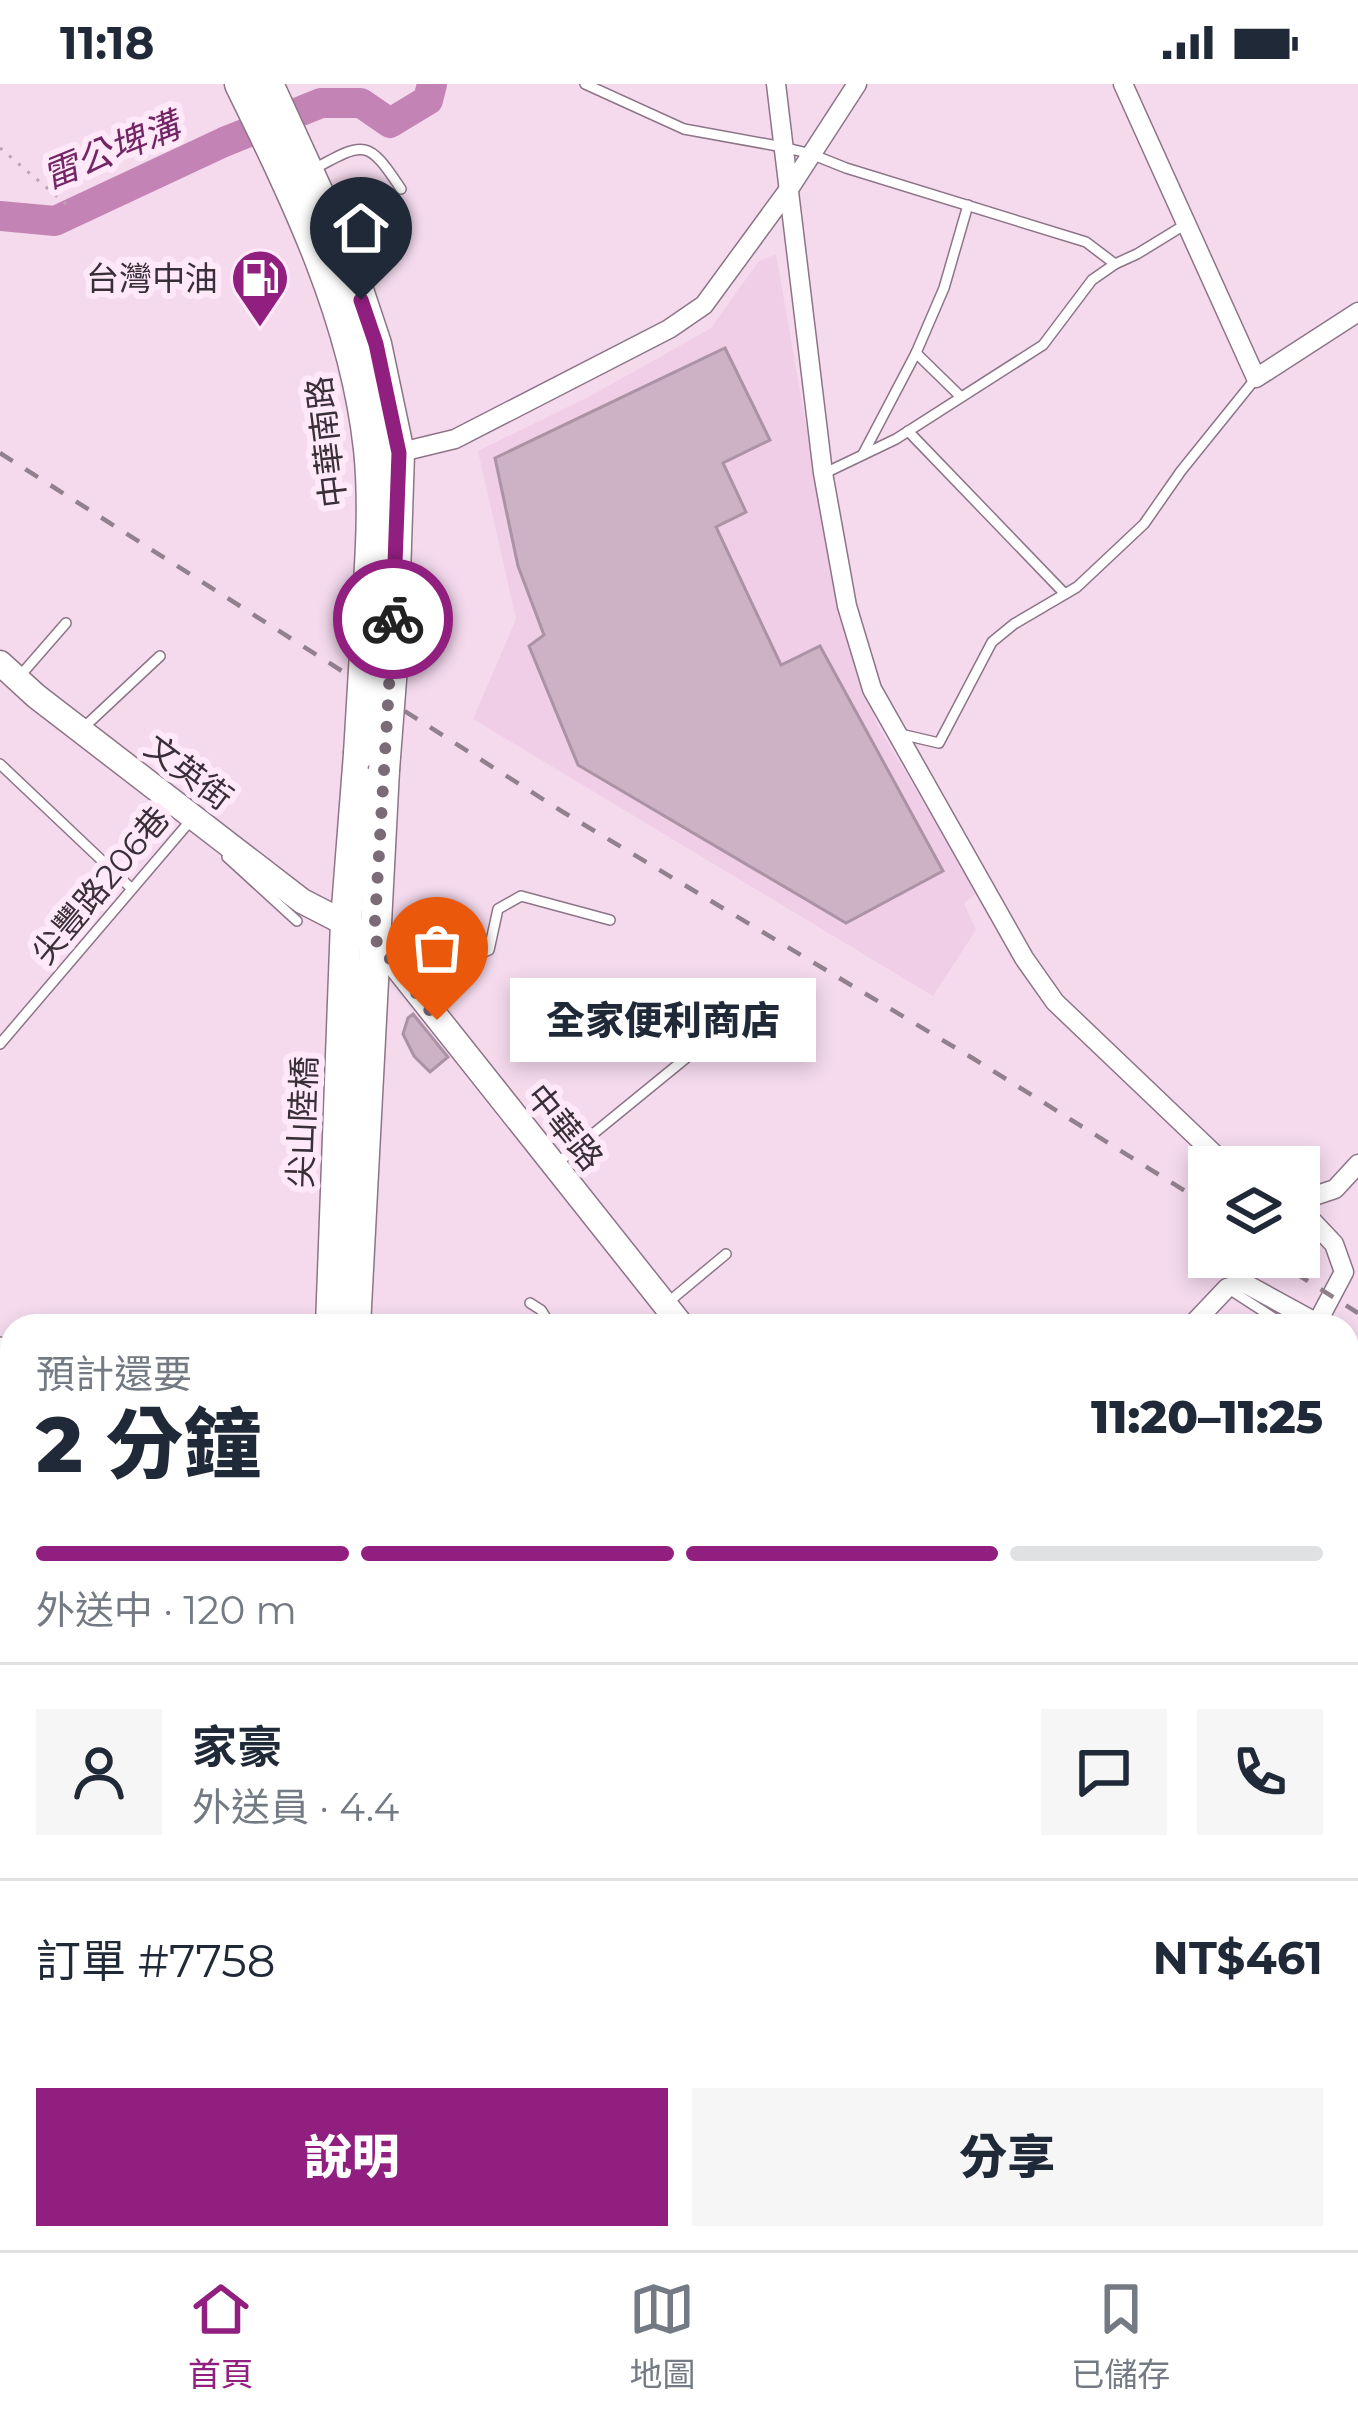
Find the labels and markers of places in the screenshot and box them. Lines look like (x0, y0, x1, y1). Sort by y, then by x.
pin (310, 177, 412, 300)
fuel station icon: 台灣中油 (229, 247, 291, 329)
place label: 台灣中油 (86, 258, 218, 298)
pin (386, 897, 488, 1020)
callout: 全家便利商店 (509, 978, 815, 1062)

